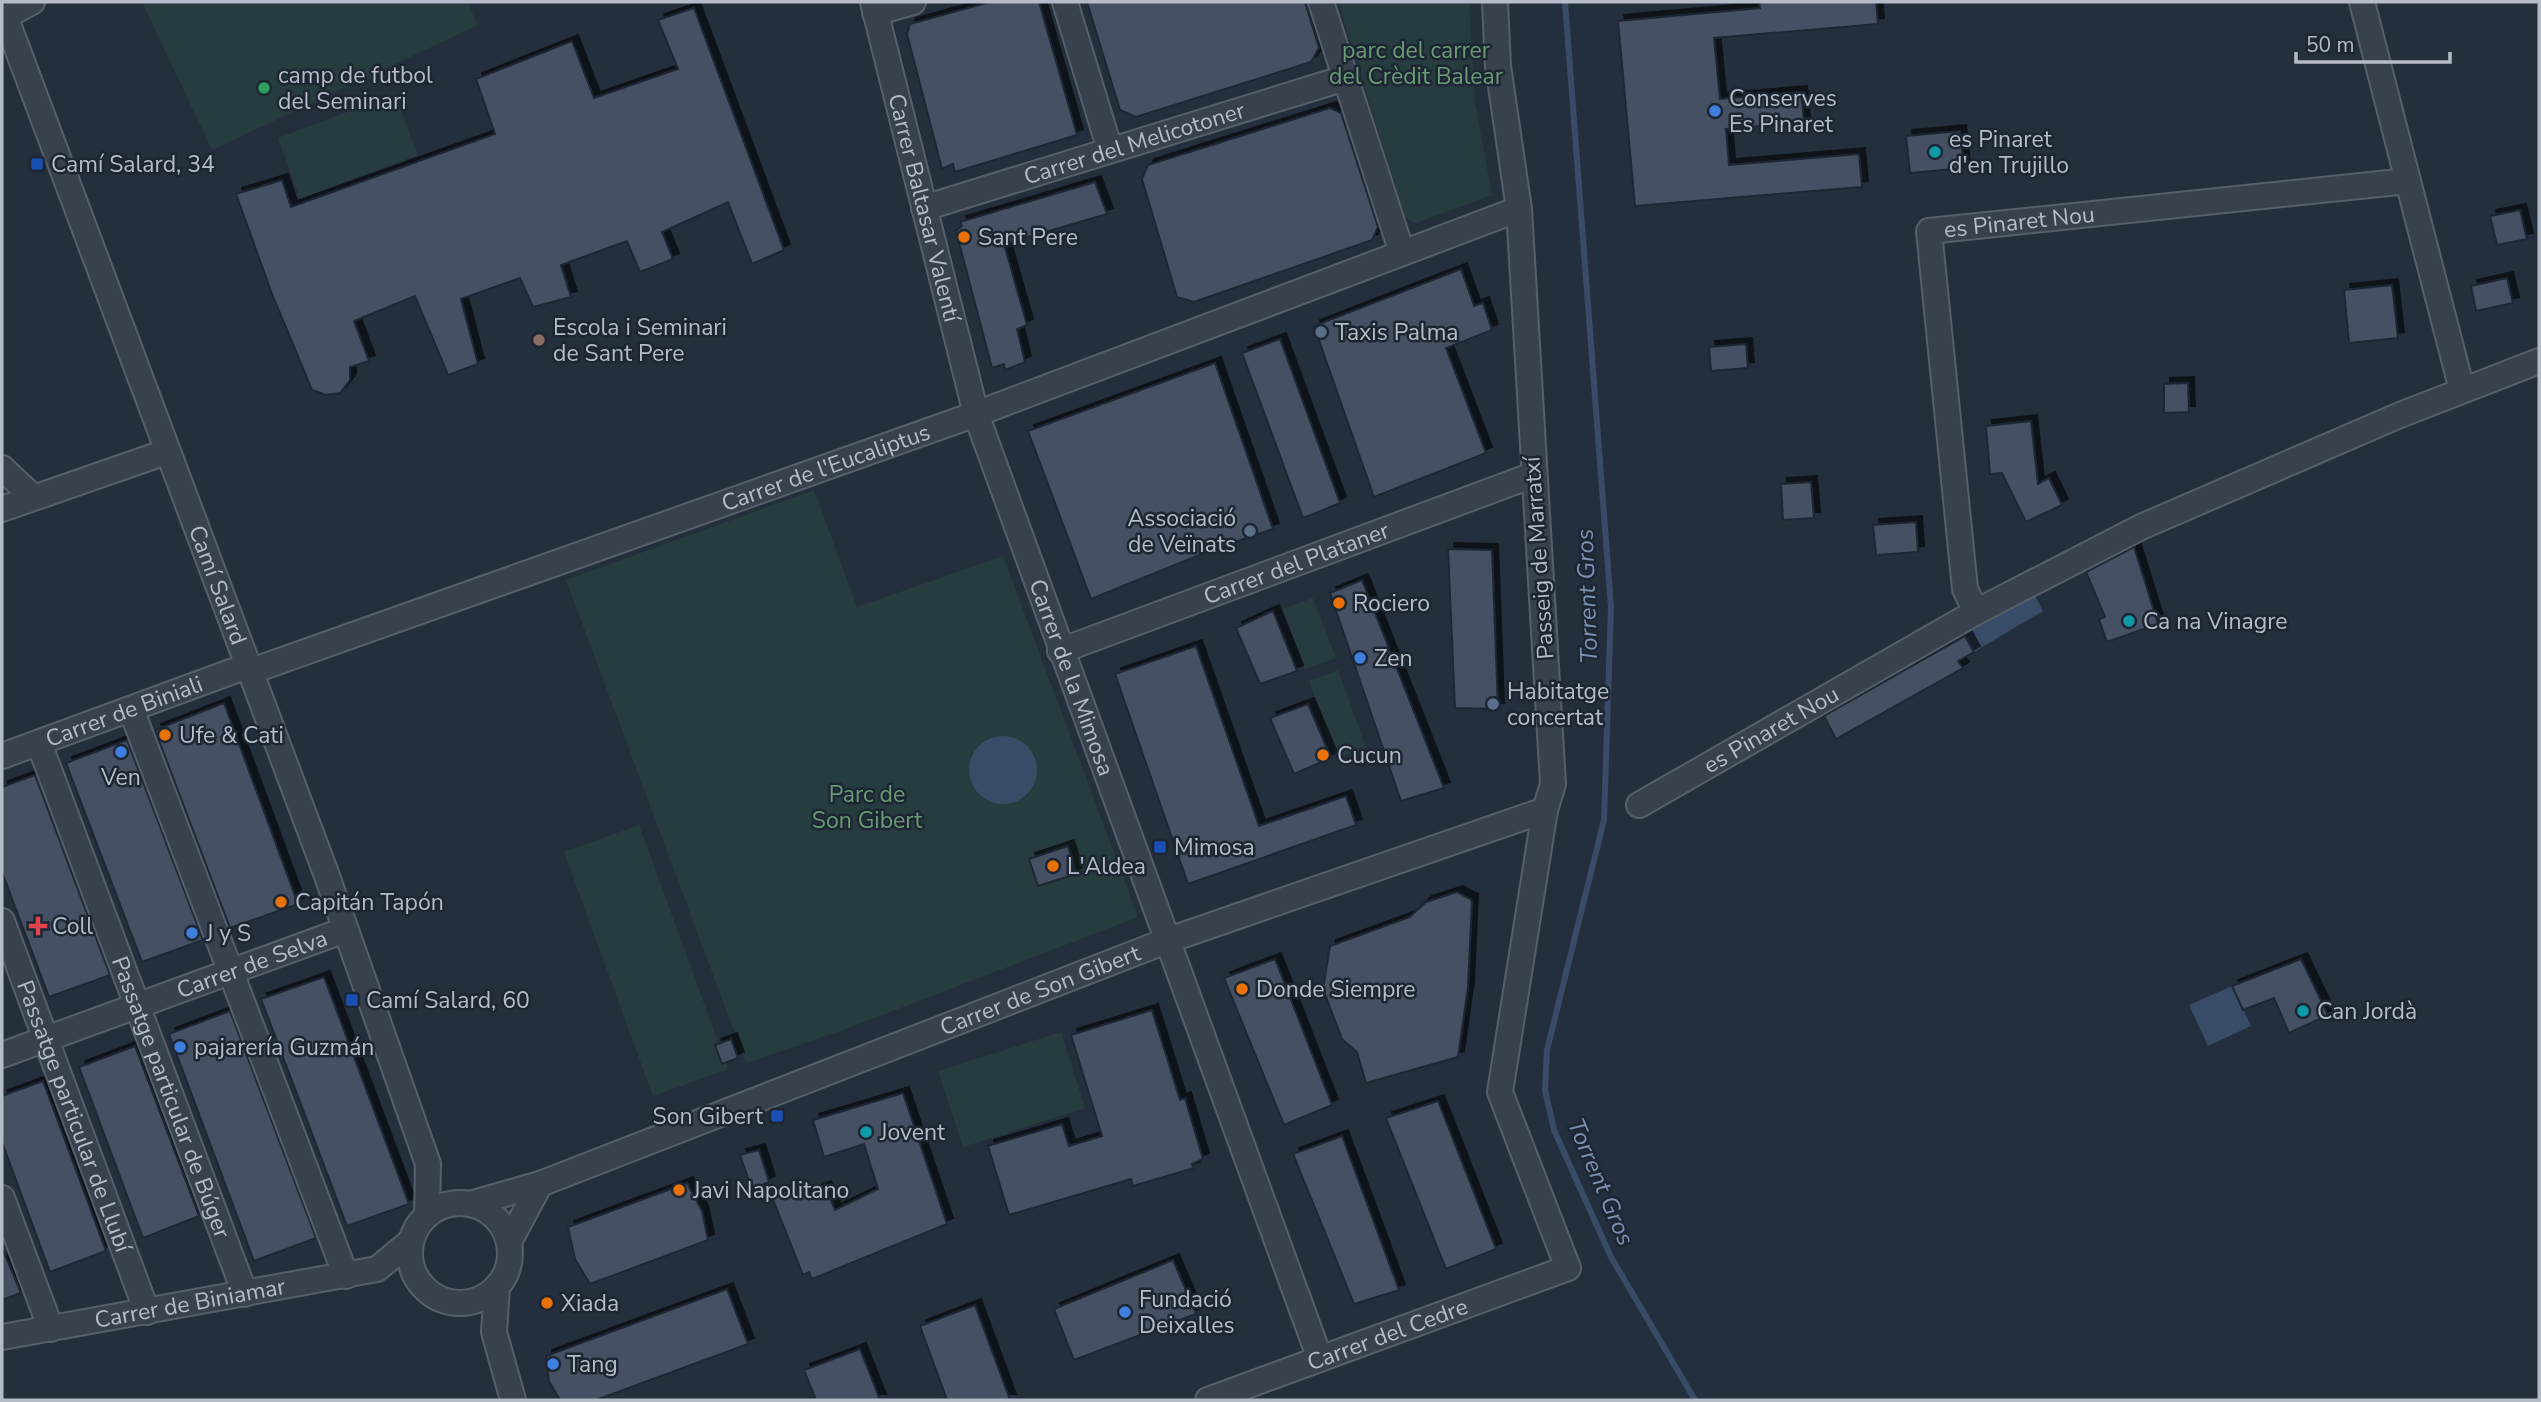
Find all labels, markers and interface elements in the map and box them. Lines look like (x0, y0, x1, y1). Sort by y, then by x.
scale bar (2296, 21, 2450, 65)
text: 50 m (2306, 31, 2355, 59)
park label: parc del carrer del Crèdit Balear (1329, 35, 1504, 92)
place label: camp de futbol del Seminari (278, 60, 433, 117)
marker: camp de futbol del Seminari (256, 80, 272, 96)
place label: Conserves Es Pinaret (1729, 83, 1837, 140)
street label: Carrer Baltasar Valentí (881, 90, 968, 327)
street label: Carrer del Melicotoner (1020, 94, 1249, 192)
marker: Conserves Es Pinaret (1707, 103, 1723, 119)
place label: es Pinaret d'en Trujillo (1949, 124, 2069, 181)
marker: es Pinaret d'en Trujillo (1927, 144, 1943, 160)
place label: Camí Salard, 34 (51, 149, 215, 180)
marker: Camí Salard, 34 (29, 156, 45, 172)
street label: es Pinaret Nou (1942, 198, 2096, 245)
place label: Sant Pere (978, 222, 1078, 253)
marker: Sant Pere (956, 229, 972, 245)
place label: Escola i Seminari de Sant Pere (553, 312, 727, 369)
place label: Taxis Palma (1335, 317, 1459, 348)
marker: Taxis Palma (1313, 324, 1329, 340)
marker: Escola i Seminari de Sant Pere (531, 332, 547, 348)
street label: Carrer de l'Eucaliptus (717, 416, 934, 519)
street label: Passeig de Marratxí (1516, 454, 1562, 660)
place label: Associació de Veïnats (1128, 503, 1236, 560)
street label: Carrer del Plataner (1199, 514, 1394, 612)
street label: Camí Salard (182, 521, 254, 649)
marker: Associació de Veïnats (1242, 523, 1258, 539)
water label: Torrent Gros (1569, 528, 1605, 664)
street label: Carrer de la Mimosa (1022, 575, 1122, 780)
place label: Rociero (1353, 588, 1430, 619)
marker: Rociero (1331, 595, 1347, 611)
place label: Ca na Vinagre (2143, 606, 2288, 637)
marker: Ca na Vinagre (2121, 613, 2137, 629)
place label: Zen (1374, 643, 1413, 674)
marker: Zen (1352, 650, 1368, 666)
street label: Carrer de Biniali (41, 668, 207, 754)
place label: Habitatge concertat (1507, 676, 1609, 733)
street label: es Pinaret Nou (1697, 678, 1844, 781)
marker: Habitatge concertat (1485, 696, 1501, 712)
place label: Ufe & Cati (179, 720, 284, 751)
marker: Ufe & Cati (157, 727, 173, 743)
place label: Cucun (1337, 740, 1402, 771)
marker: Ven (113, 744, 129, 760)
marker: Cucun (1315, 747, 1331, 763)
place label: Ven (100, 762, 141, 793)
park label: Parc de Son Gibert (812, 779, 923, 836)
place label: Mimosa (1174, 832, 1255, 863)
marker: Mimosa (1152, 839, 1168, 855)
place label: L'Aldea (1067, 851, 1146, 882)
marker: L'Aldea (1045, 858, 1061, 874)
place label: Capitán Tapón (295, 887, 444, 918)
marker: Capitán Tapón (273, 894, 289, 910)
place label: Coll (52, 911, 93, 942)
marker: Coll (30, 918, 46, 934)
place label: J y S (205, 918, 251, 949)
street label: Carrer de Selva (172, 922, 332, 1006)
marker: J y S (184, 925, 200, 941)
street label: Carrer de Son Gibert (935, 937, 1145, 1043)
street label: Passatge particular de Búger (105, 952, 238, 1243)
place label: Donde Siempre (1256, 974, 1416, 1005)
street label: Passatge particular de Llubí (10, 976, 139, 1258)
marker: Donde Siempre (1234, 981, 1250, 997)
place label: Camí Salard, 60 (366, 985, 530, 1016)
marker: Camí Salard, 60 (344, 992, 360, 1008)
place label: Can Jordà (2317, 996, 2417, 1027)
marker: Can Jordà (2295, 1003, 2311, 1019)
place label: pajarería Guzmán (194, 1032, 374, 1063)
marker: pajarería Guzmán (172, 1039, 188, 1055)
place label: Son Gibert (653, 1101, 764, 1132)
marker: Son Gibert (769, 1108, 785, 1124)
water label: Torrent Gros (1560, 1114, 1642, 1250)
place label: Jovent (879, 1117, 946, 1148)
marker: Jovent (858, 1124, 874, 1140)
place label: Javi Napolitano (692, 1175, 849, 1206)
marker: Javi Napolitano (671, 1182, 687, 1198)
street label: Carrer de Biniamar (92, 1270, 289, 1335)
place label: Fundació Deixalles (1139, 1284, 1235, 1341)
place label: Xiada (561, 1288, 619, 1319)
street label: Carrer del Cedre (1303, 1291, 1472, 1378)
marker: Xiada (539, 1295, 555, 1311)
marker: Fundació Deixalles (1117, 1304, 1133, 1320)
place label: Tang (567, 1349, 618, 1380)
marker: Tang (545, 1356, 561, 1372)

